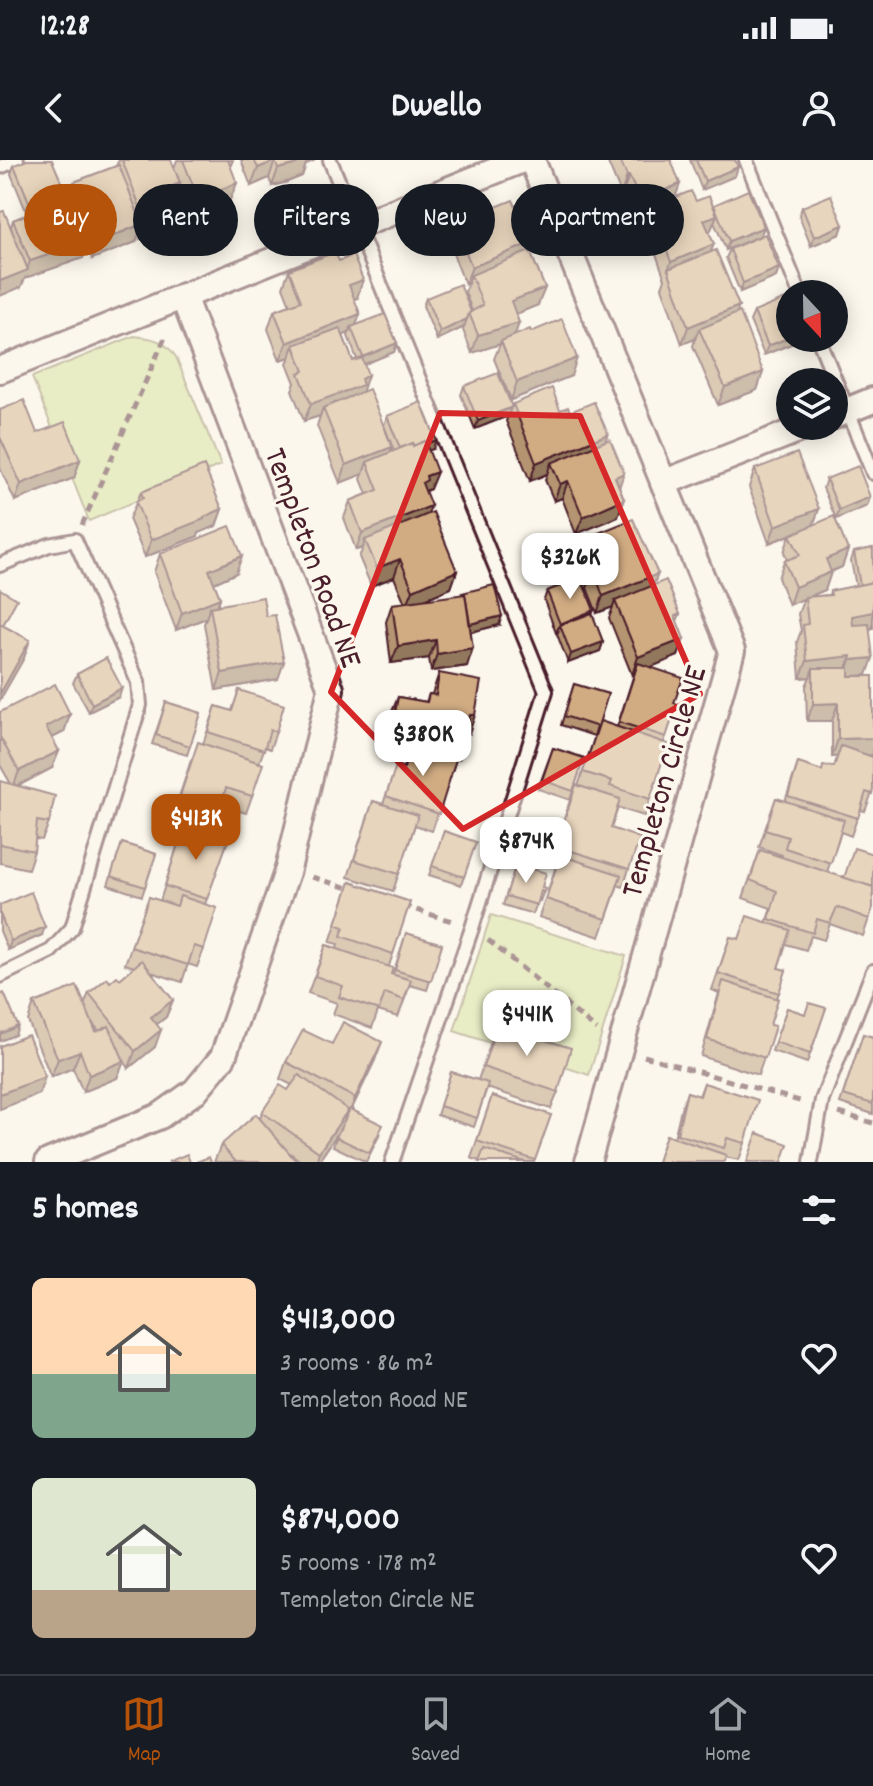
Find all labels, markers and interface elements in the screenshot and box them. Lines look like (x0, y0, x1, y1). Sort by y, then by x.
text: 12:28 (40, 7, 90, 50)
text: Dwello (391, 82, 482, 134)
icon: back (32, 86, 76, 130)
icon: person (797, 86, 841, 130)
chip: Buy (24, 184, 117, 256)
chip: Rent (133, 184, 238, 256)
chip: Filters (254, 184, 379, 256)
chip: New (395, 184, 495, 256)
chip: Apartment (511, 184, 684, 256)
north arrow (776, 280, 848, 352)
map controls (776, 280, 848, 440)
button: layers (776, 368, 848, 440)
street label: Templeton Road NE (249, 442, 372, 676)
pin: $326K (514, 533, 626, 601)
text: $326K (540, 540, 600, 577)
street label: Templeton Circle NE (612, 661, 722, 904)
pin: $380K (367, 710, 479, 778)
text: $380K (392, 717, 454, 754)
pin: $413K (140, 794, 252, 862)
text: $413K (169, 801, 223, 838)
pin: $874K (470, 817, 582, 885)
text: $874K (498, 824, 554, 861)
pin: $441K (471, 990, 583, 1058)
text: $441K (501, 997, 553, 1034)
text: 5 homes (32, 1186, 139, 1235)
icon: filters (797, 1188, 841, 1232)
text: $413,000 (280, 1297, 396, 1346)
icon: home (96, 1310, 192, 1406)
icon: heart (797, 1336, 841, 1380)
text: 3 rooms · 86 m² (280, 1346, 433, 1383)
text: Templeton Road NE (280, 1383, 468, 1420)
text: $874,000 (280, 1497, 400, 1546)
icon: home (96, 1510, 192, 1606)
icon: heart (797, 1536, 841, 1580)
text: 5 rooms · 178 m² (280, 1546, 437, 1583)
text: Templeton Circle NE (280, 1583, 474, 1620)
tab: Map (122, 1692, 166, 1771)
tab: Saved (411, 1692, 460, 1771)
tab: Home (705, 1692, 751, 1771)

